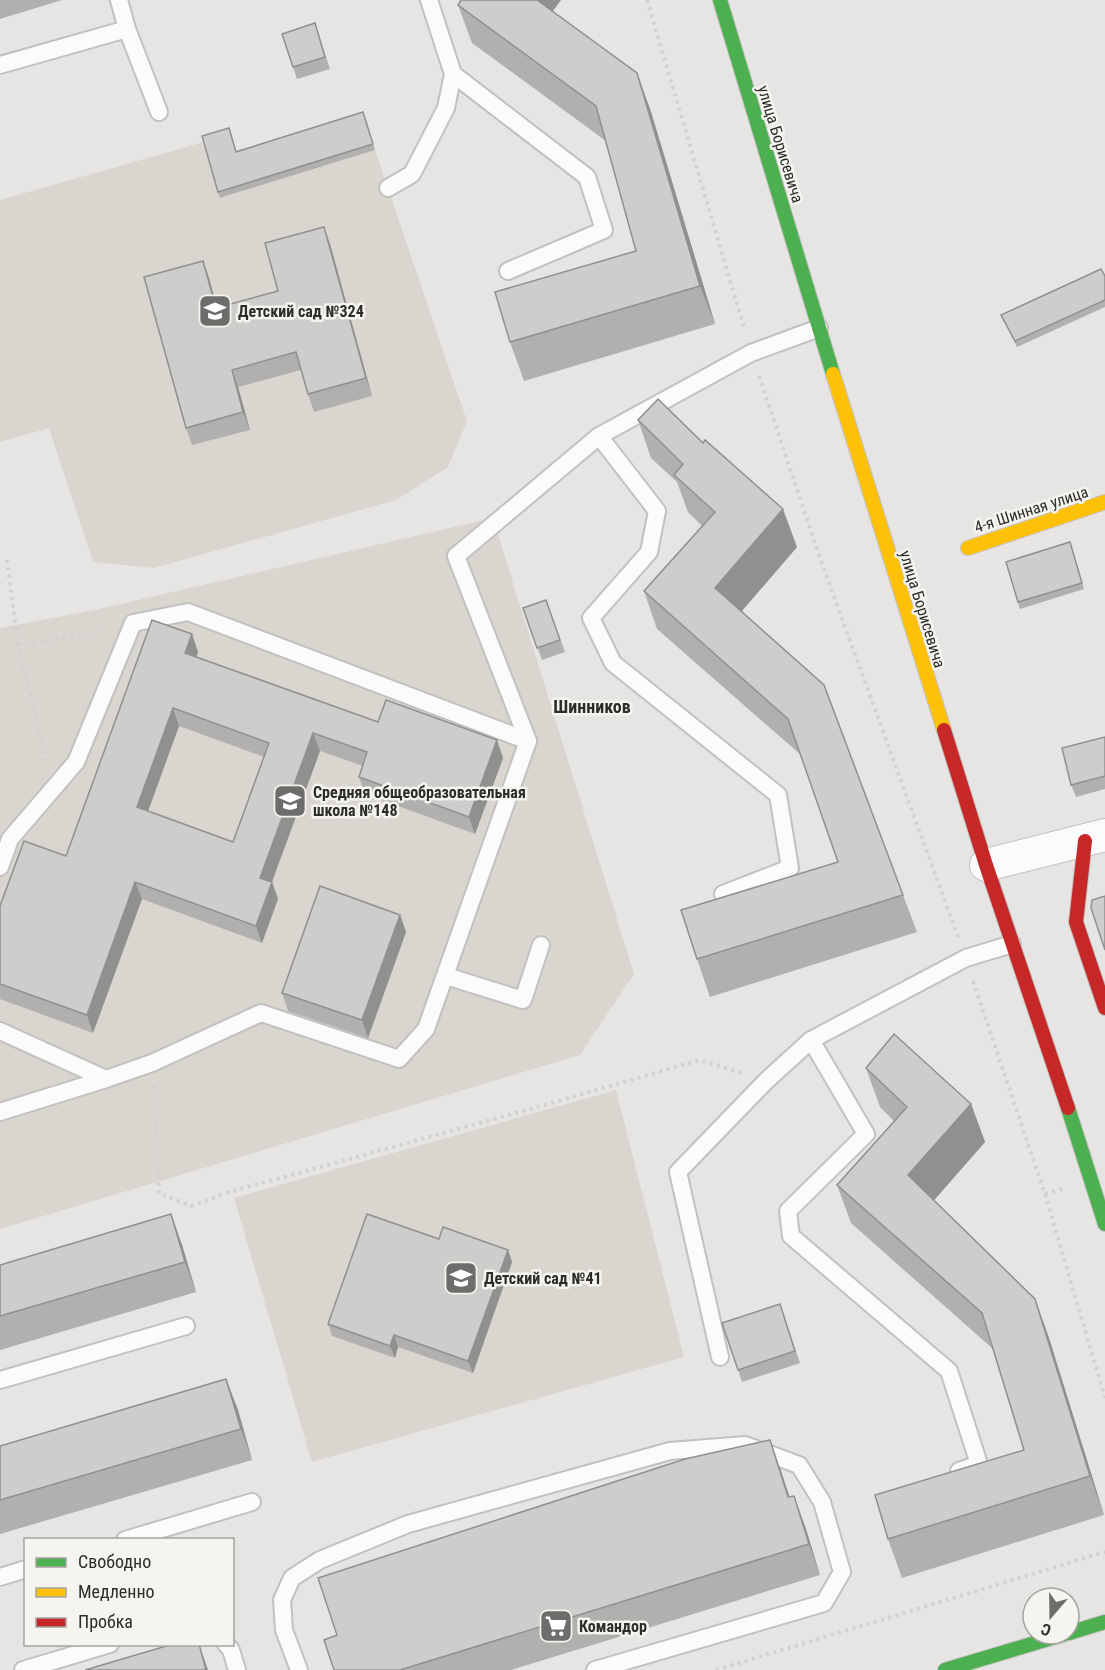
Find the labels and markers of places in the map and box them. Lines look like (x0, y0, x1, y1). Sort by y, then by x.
school or university icon: Детский сад №324 (197, 293, 233, 329)
place label: Детский сад №324 (238, 302, 364, 321)
school or university icon: Средняя общеобразовательная школа №148 (272, 783, 308, 819)
place label: Средняя общеобразовательная школа №148 (313, 783, 526, 820)
school or university icon: Детский сад №41 (443, 1260, 479, 1296)
place label: Детский сад №41 (484, 1269, 602, 1288)
supermarket icon: Командор (538, 1608, 574, 1644)
place label: Командор (579, 1617, 647, 1636)

